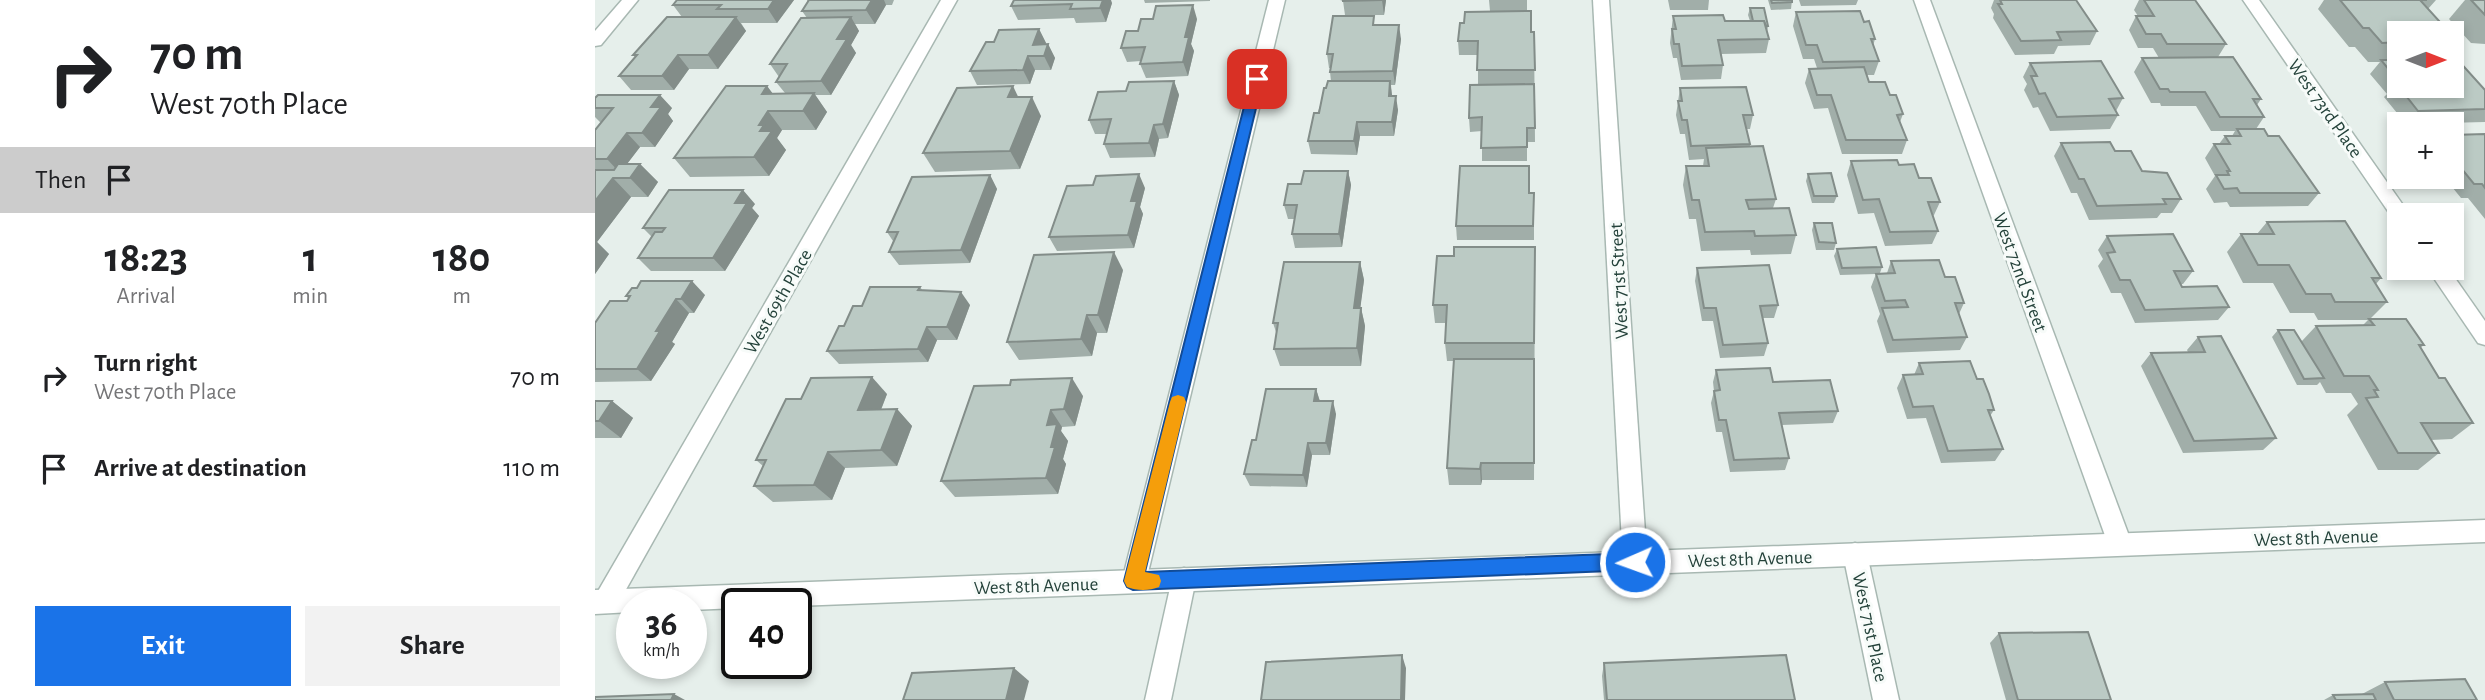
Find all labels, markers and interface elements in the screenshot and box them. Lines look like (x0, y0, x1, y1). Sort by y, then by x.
north arrow (2387, 21, 2464, 98)
map controls (2387, 21, 2464, 280)
icon: right (35, 28, 126, 119)
text: 70 m (150, 30, 244, 79)
pin (1227, 49, 1287, 109)
street label: West 73rd Place (2284, 56, 2366, 162)
icon: arrive (1238, 60, 1276, 98)
text: West 70th Place (150, 88, 348, 120)
button: + (2387, 112, 2464, 189)
icon: arrive (100, 161, 138, 199)
text: Then (35, 167, 86, 193)
button: − (2387, 203, 2464, 280)
street label: West 72nd Street (1989, 210, 2050, 335)
street label: West 71st Street (1607, 222, 1632, 340)
text: 18:23 (105, 237, 188, 279)
text: 1 (303, 237, 318, 279)
text: 180 (433, 237, 490, 279)
street label: West 69th Place (741, 246, 816, 357)
text: Arrival (117, 285, 176, 308)
text: min (292, 285, 328, 308)
text: m (452, 285, 471, 308)
text: Turn right (94, 350, 197, 376)
icon: right (35, 359, 73, 397)
text: 70 m (510, 364, 560, 390)
text: West 70th Place (94, 381, 236, 404)
icon: arrive (35, 450, 73, 488)
text: Arrive at destination (94, 455, 307, 481)
text: 110 m (503, 455, 560, 481)
position arrow (1598, 525, 1672, 599)
street label: West 8th Avenue (2253, 527, 2379, 550)
street label: West 8th Avenue (1687, 548, 1813, 571)
street label: West 71st Place (1849, 571, 1890, 684)
street label: West 8th Avenue (973, 575, 1099, 598)
speed limit sign: 40 (721, 588, 812, 679)
button: Exit (35, 606, 291, 686)
button: Share (305, 606, 560, 686)
text: 36 (645, 607, 677, 642)
text: km/h (643, 642, 680, 660)

